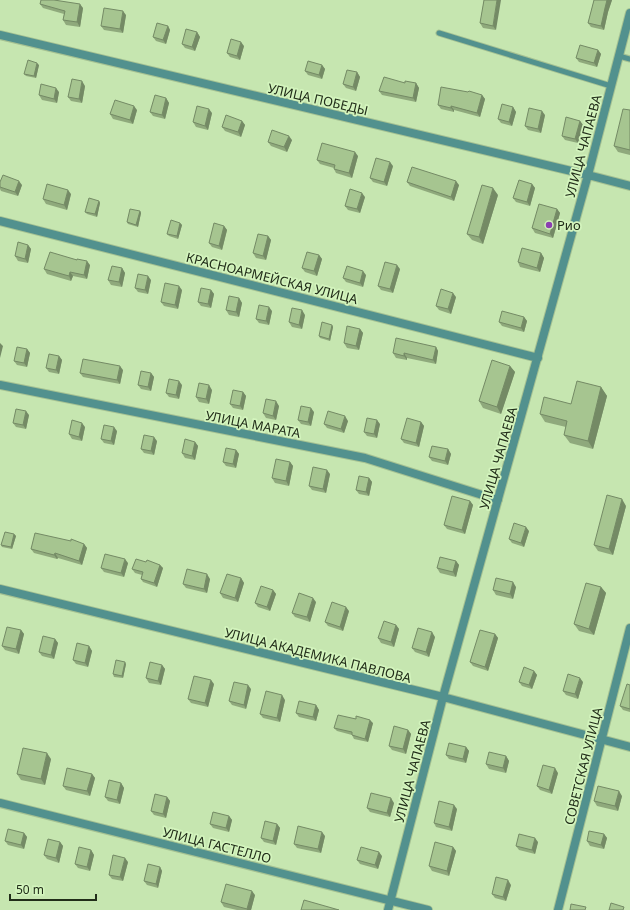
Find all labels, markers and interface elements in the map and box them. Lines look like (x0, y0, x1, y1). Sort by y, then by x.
street label: УЛИЦА ПОБЕДЫ (266, 79, 370, 119)
street label: УЛИЦА ЧАПАЕВА (561, 92, 606, 199)
place label: Рио (557, 216, 581, 234)
marker: Рио (544, 220, 554, 230)
street label: КРАСНОАРМЕЙСКАЯ УЛИЦА (184, 248, 360, 308)
street label: УЛИЦА ЧАПАЕВА (475, 404, 521, 511)
street label: УЛИЦА МАРАТА (204, 406, 303, 442)
street label: УЛИЦА АКАДЕМИКА ПАВЛОВА (223, 623, 414, 687)
street label: СОВЕТСКАЯ УЛИЦА (560, 705, 606, 827)
street label: УЛИЦА ЧАПАЕВА (390, 717, 435, 824)
street label: УЛИЦА ГАСТЕЛЛО (161, 823, 273, 867)
scale bar (10, 876, 96, 902)
text: 50 m (16, 881, 44, 898)

